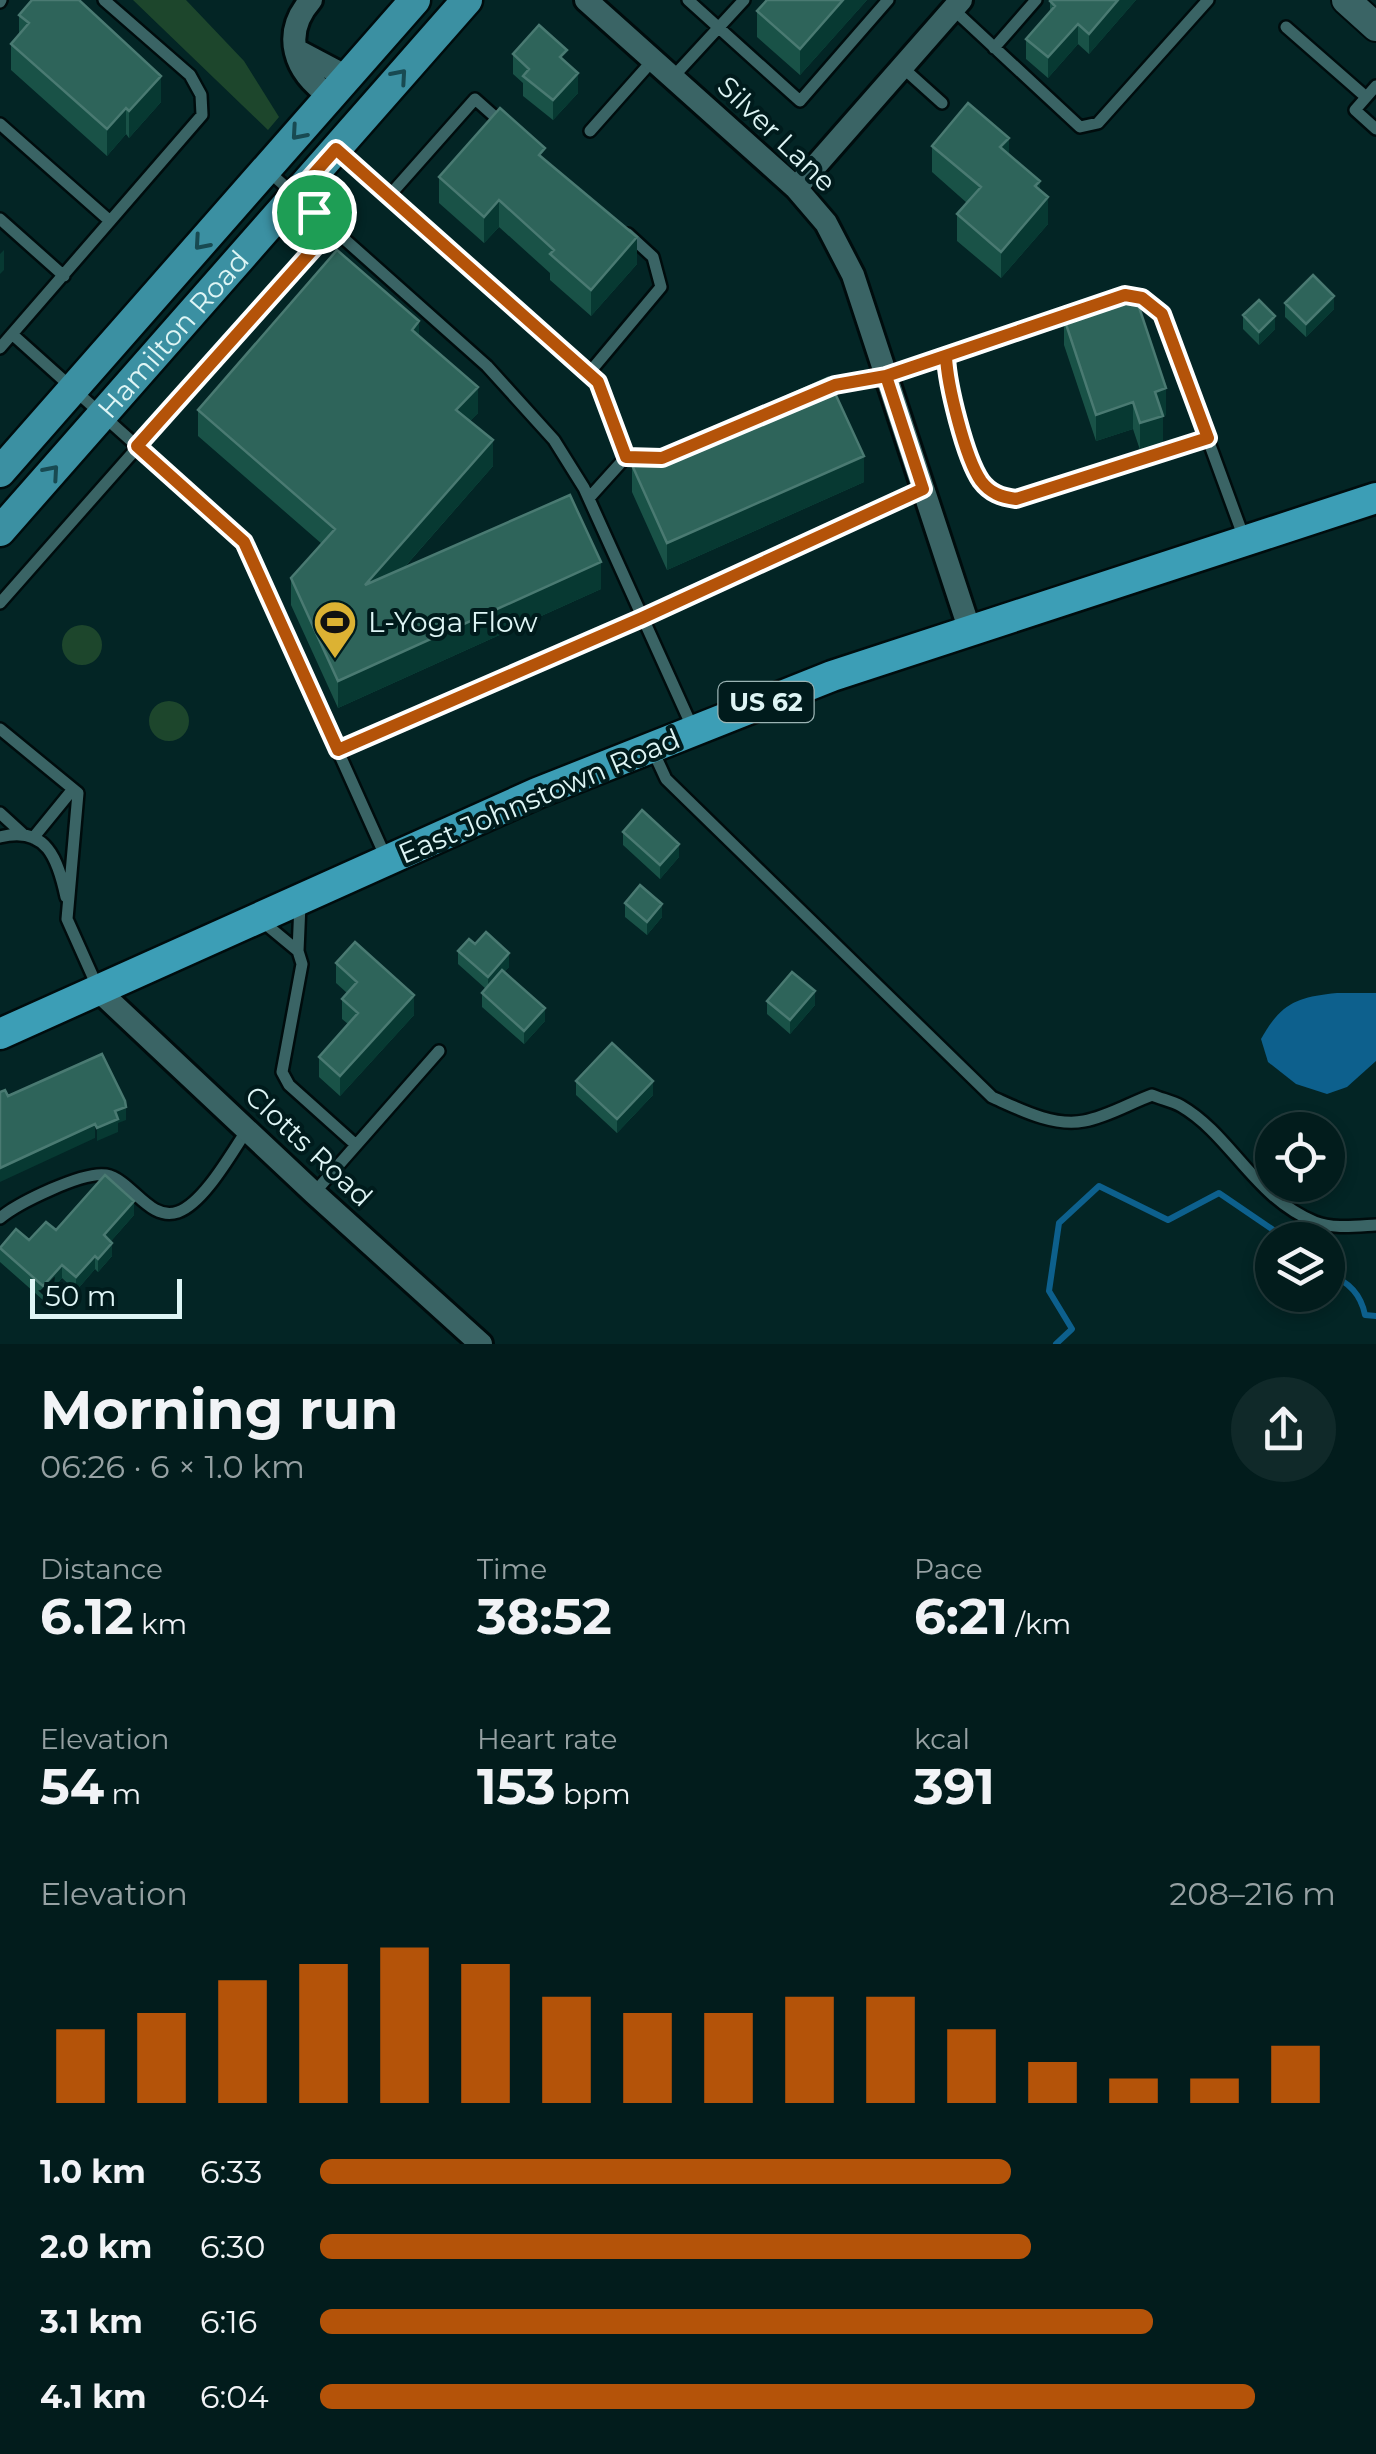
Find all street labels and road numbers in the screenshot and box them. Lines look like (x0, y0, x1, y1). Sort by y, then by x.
street label: Silver Lane (711, 69, 843, 199)
street label: Hamilton Road (90, 244, 256, 425)
road number: US 62 (718, 682, 814, 722)
street label: East Johnstown Road (393, 721, 685, 871)
street label: Clotts Road (238, 1078, 380, 1214)

